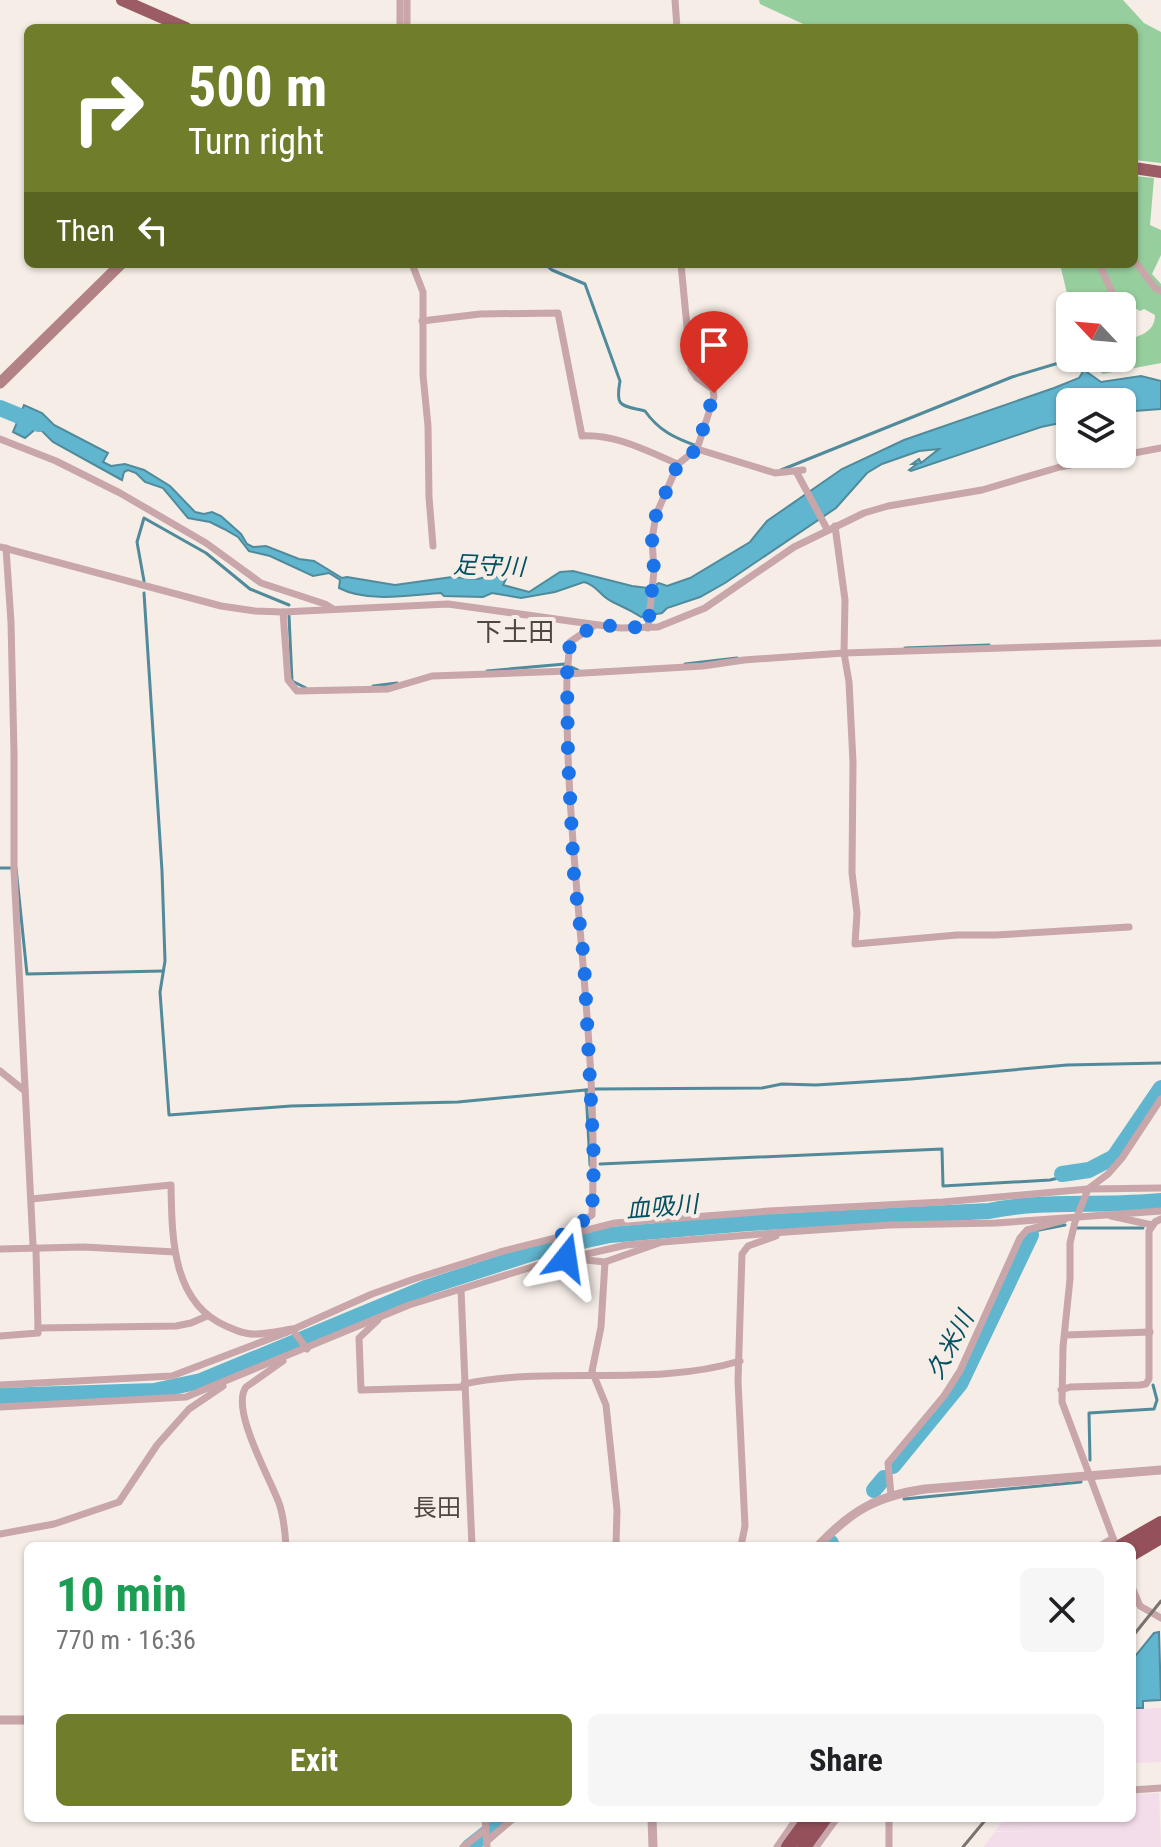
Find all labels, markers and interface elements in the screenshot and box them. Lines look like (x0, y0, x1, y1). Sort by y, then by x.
text: 500 m (188, 54, 327, 120)
icon: right (56, 56, 160, 160)
text: Turn right (188, 121, 324, 163)
icon: left (131, 208, 175, 252)
text: Then (56, 213, 115, 248)
north arrow (1056, 292, 1136, 372)
map controls (1056, 292, 1136, 468)
pin (680, 311, 748, 393)
icon: arrive (692, 323, 736, 367)
button: layers (1056, 388, 1136, 468)
water label: 足守川 (453, 551, 528, 581)
district label: 下土田 (476, 617, 554, 647)
water label: 血吸川 (625, 1190, 702, 1224)
position arrow (524, 1216, 608, 1300)
water label: 久米川 (921, 1304, 981, 1383)
district label: 長田 (413, 1494, 461, 1522)
text: 10 min (56, 1566, 187, 1623)
button: close (1020, 1568, 1104, 1652)
text: 770 m · 16:36 (56, 1625, 196, 1655)
button: Exit (56, 1714, 572, 1806)
button: Share (588, 1714, 1104, 1806)

